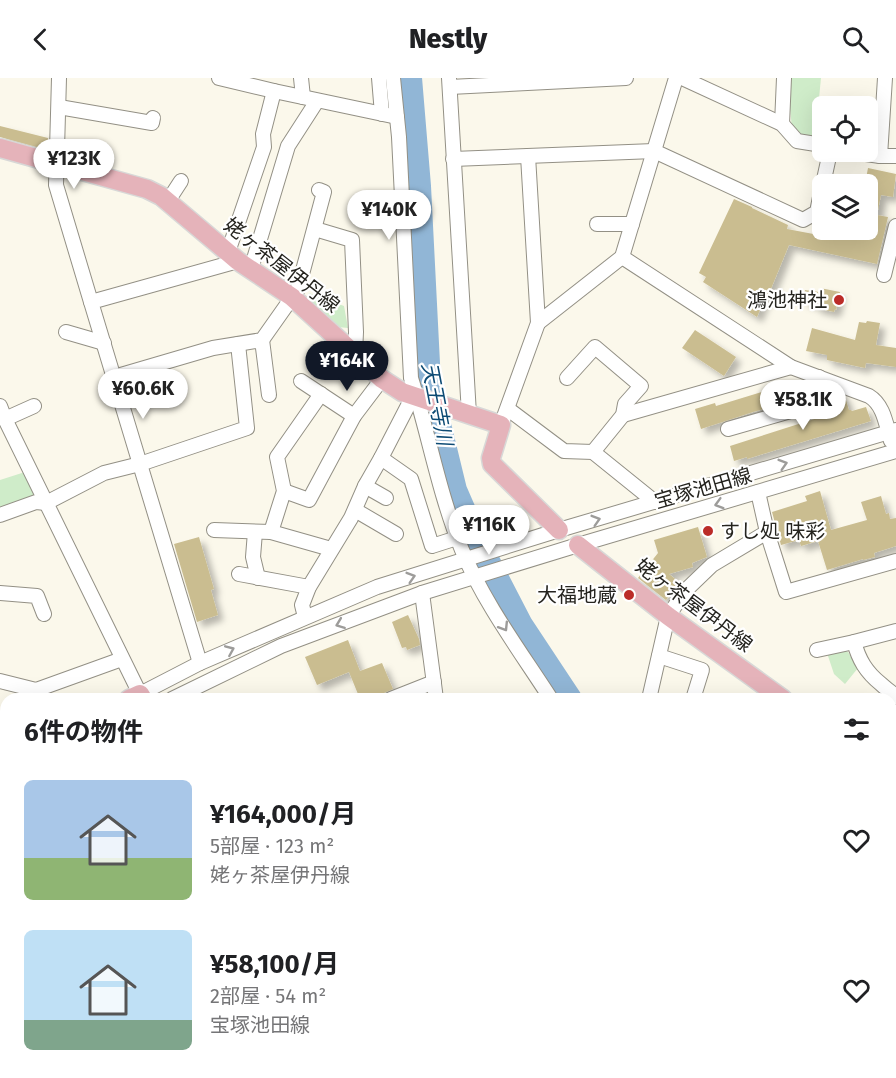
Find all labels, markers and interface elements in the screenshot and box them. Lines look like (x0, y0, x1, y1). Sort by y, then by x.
icon: back (24, 23, 57, 56)
text: Nestly (409, 23, 487, 55)
icon: search (839, 23, 872, 56)
map controls (812, 96, 878, 240)
button: locate (812, 96, 878, 162)
pin: ¥123K (32, 139, 116, 190)
text: ¥123K (47, 146, 101, 170)
button: layers (812, 174, 878, 240)
pin: ¥140K (347, 190, 431, 241)
text: ¥140K (361, 197, 417, 221)
street label: 姥ヶ茶屋伊丹線 (219, 212, 345, 318)
place label: 鴻池神社 (747, 288, 827, 312)
marker: 鴻池神社 (832, 293, 846, 307)
pin: ¥164K (305, 341, 389, 392)
text: ¥164K (319, 348, 375, 372)
water label: 天王寺川 (416, 360, 458, 450)
pin: ¥60.6K (94, 369, 192, 420)
text: ¥60.6K (112, 376, 174, 400)
pin: ¥58.1K (754, 380, 852, 431)
text: ¥58.1K (774, 387, 832, 411)
one-way arrow (777, 459, 788, 471)
street label: 宝塚池田線 (652, 463, 754, 513)
one-way arrow (714, 497, 725, 509)
pin: ¥116K (447, 505, 531, 556)
text: ¥116K (463, 512, 515, 536)
one-way arrow (591, 514, 601, 527)
place label: すし処 味彩 (720, 519, 825, 543)
marker: すし処 味彩 (701, 524, 715, 538)
street label: 姥ヶ茶屋伊丹線 (631, 553, 757, 657)
one-way arrow (405, 572, 416, 584)
place label: 大福地蔵 (537, 583, 617, 607)
marker: 大福地蔵 (622, 588, 636, 602)
one-way arrow (335, 617, 346, 629)
one-way arrow (497, 621, 508, 632)
one-way arrow (224, 645, 235, 657)
icon: filters (840, 713, 873, 746)
text: 6件の物件 (24, 717, 143, 748)
text: ¥164,000/月 (210, 799, 356, 830)
icon: home (72, 804, 144, 876)
icon: heart (840, 824, 873, 857)
text: 5部屋 · 123 m² (210, 834, 334, 858)
text: 姥ヶ茶屋伊丹線 (210, 863, 350, 887)
text: ¥58,100/月 (210, 949, 339, 980)
icon: home (72, 954, 144, 1026)
icon: heart (840, 974, 873, 1007)
text: 2部屋 · 54 m² (210, 984, 326, 1008)
text: 宝塚池田線 (210, 1013, 310, 1037)

